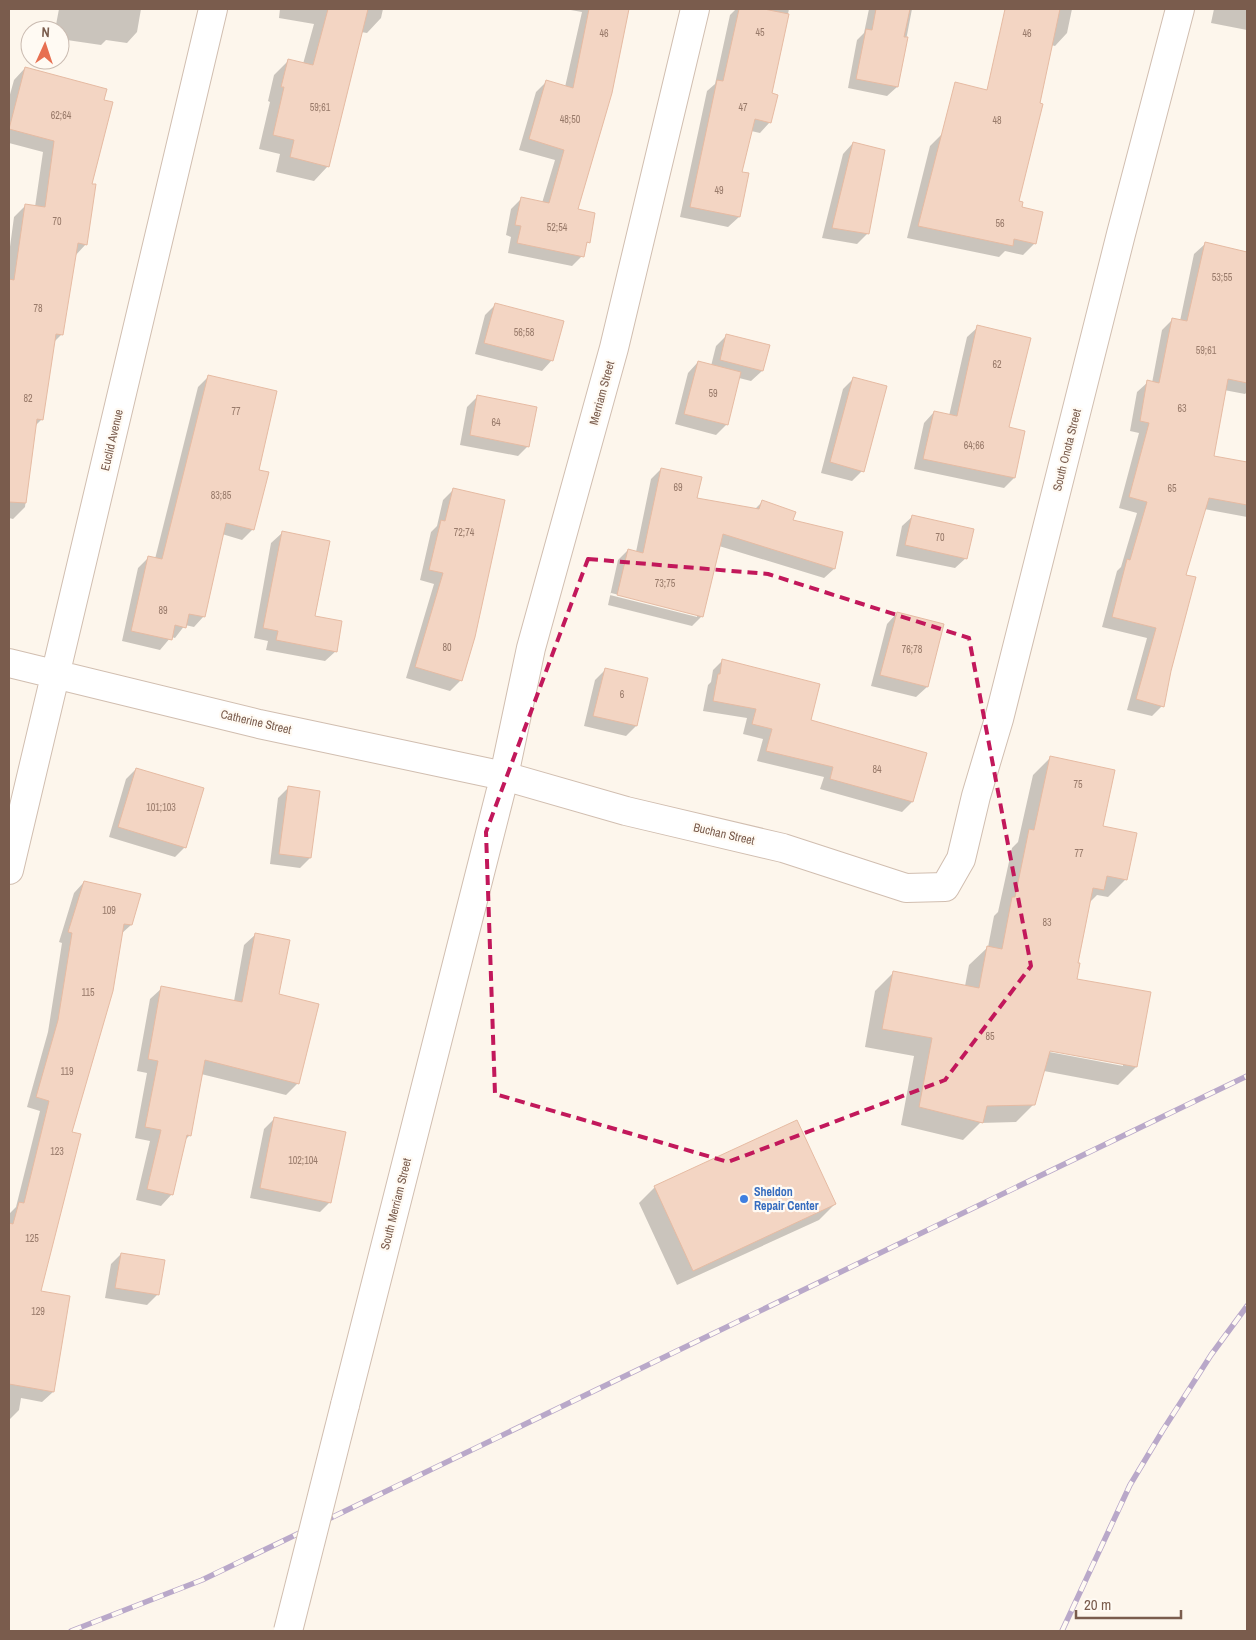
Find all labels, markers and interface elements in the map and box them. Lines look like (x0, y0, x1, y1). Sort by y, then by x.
north arrow (20, 20, 70, 70)
text: N (41, 23, 50, 41)
house number: 45 (755, 26, 765, 39)
house number: 46 (599, 27, 609, 40)
house number: 46 (1022, 27, 1032, 40)
house number: 59;61 (310, 101, 331, 114)
house number: 47 (738, 101, 748, 114)
house number: 62;64 (51, 109, 72, 122)
house number: 48;50 (560, 113, 581, 126)
house number: 48 (992, 114, 1002, 127)
house number: 49 (714, 184, 724, 197)
house number: 70 (52, 215, 62, 228)
house number: 56 (995, 217, 1005, 230)
house number: 52;54 (547, 221, 568, 234)
house number: 53;55 (1212, 271, 1233, 284)
house number: 78 (33, 302, 43, 315)
house number: 56;58 (514, 326, 535, 339)
house number: 59;61 (1196, 344, 1217, 357)
house number: 62 (992, 358, 1002, 371)
street label: Merriam Street (586, 359, 618, 427)
house number: 59 (708, 387, 718, 400)
house number: 82 (23, 392, 33, 405)
house number: 63 (1177, 402, 1187, 415)
house number: 77 (231, 405, 241, 418)
street label: South Onota Street (1049, 407, 1085, 493)
street label: Euclid Avenue (97, 408, 127, 472)
house number: 64 (491, 416, 501, 429)
house number: 64;66 (964, 439, 985, 452)
house number: 69 (673, 481, 683, 494)
house number: 65 (1167, 482, 1177, 495)
house number: 83;85 (211, 489, 232, 502)
house number: 72;74 (454, 526, 475, 539)
house number: 70 (935, 531, 945, 544)
house number: 73;75 (655, 577, 676, 590)
house number: 89 (158, 604, 168, 617)
house number: 80 (442, 641, 452, 654)
house number: 76;78 (902, 643, 923, 656)
house number: 6 (620, 688, 625, 701)
street label: Catherine Street (219, 706, 293, 738)
house number: 84 (872, 763, 882, 776)
house number: 75 (1073, 778, 1083, 791)
house number: 101;103 (146, 801, 176, 814)
street label: Buchan Street (692, 819, 756, 849)
house number: 77 (1074, 847, 1084, 860)
house number: 109 (102, 904, 116, 917)
house number: 83 (1042, 916, 1052, 929)
house number: 115 (81, 986, 95, 999)
house number: 85 (985, 1030, 995, 1043)
house number: 119 (60, 1065, 74, 1078)
house number: 123 (50, 1145, 64, 1158)
house number: 102;104 (288, 1154, 318, 1167)
street label: South Merriam Street (377, 1156, 415, 1252)
place label: Sheldon Repair Center (754, 1184, 819, 1214)
marker: Sheldon Repair Center (738, 1193, 750, 1205)
house number: 125 (25, 1232, 39, 1245)
house number: 129 (31, 1305, 45, 1318)
scale bar (1076, 1588, 1181, 1620)
text: 20 m (1084, 1594, 1111, 1615)

